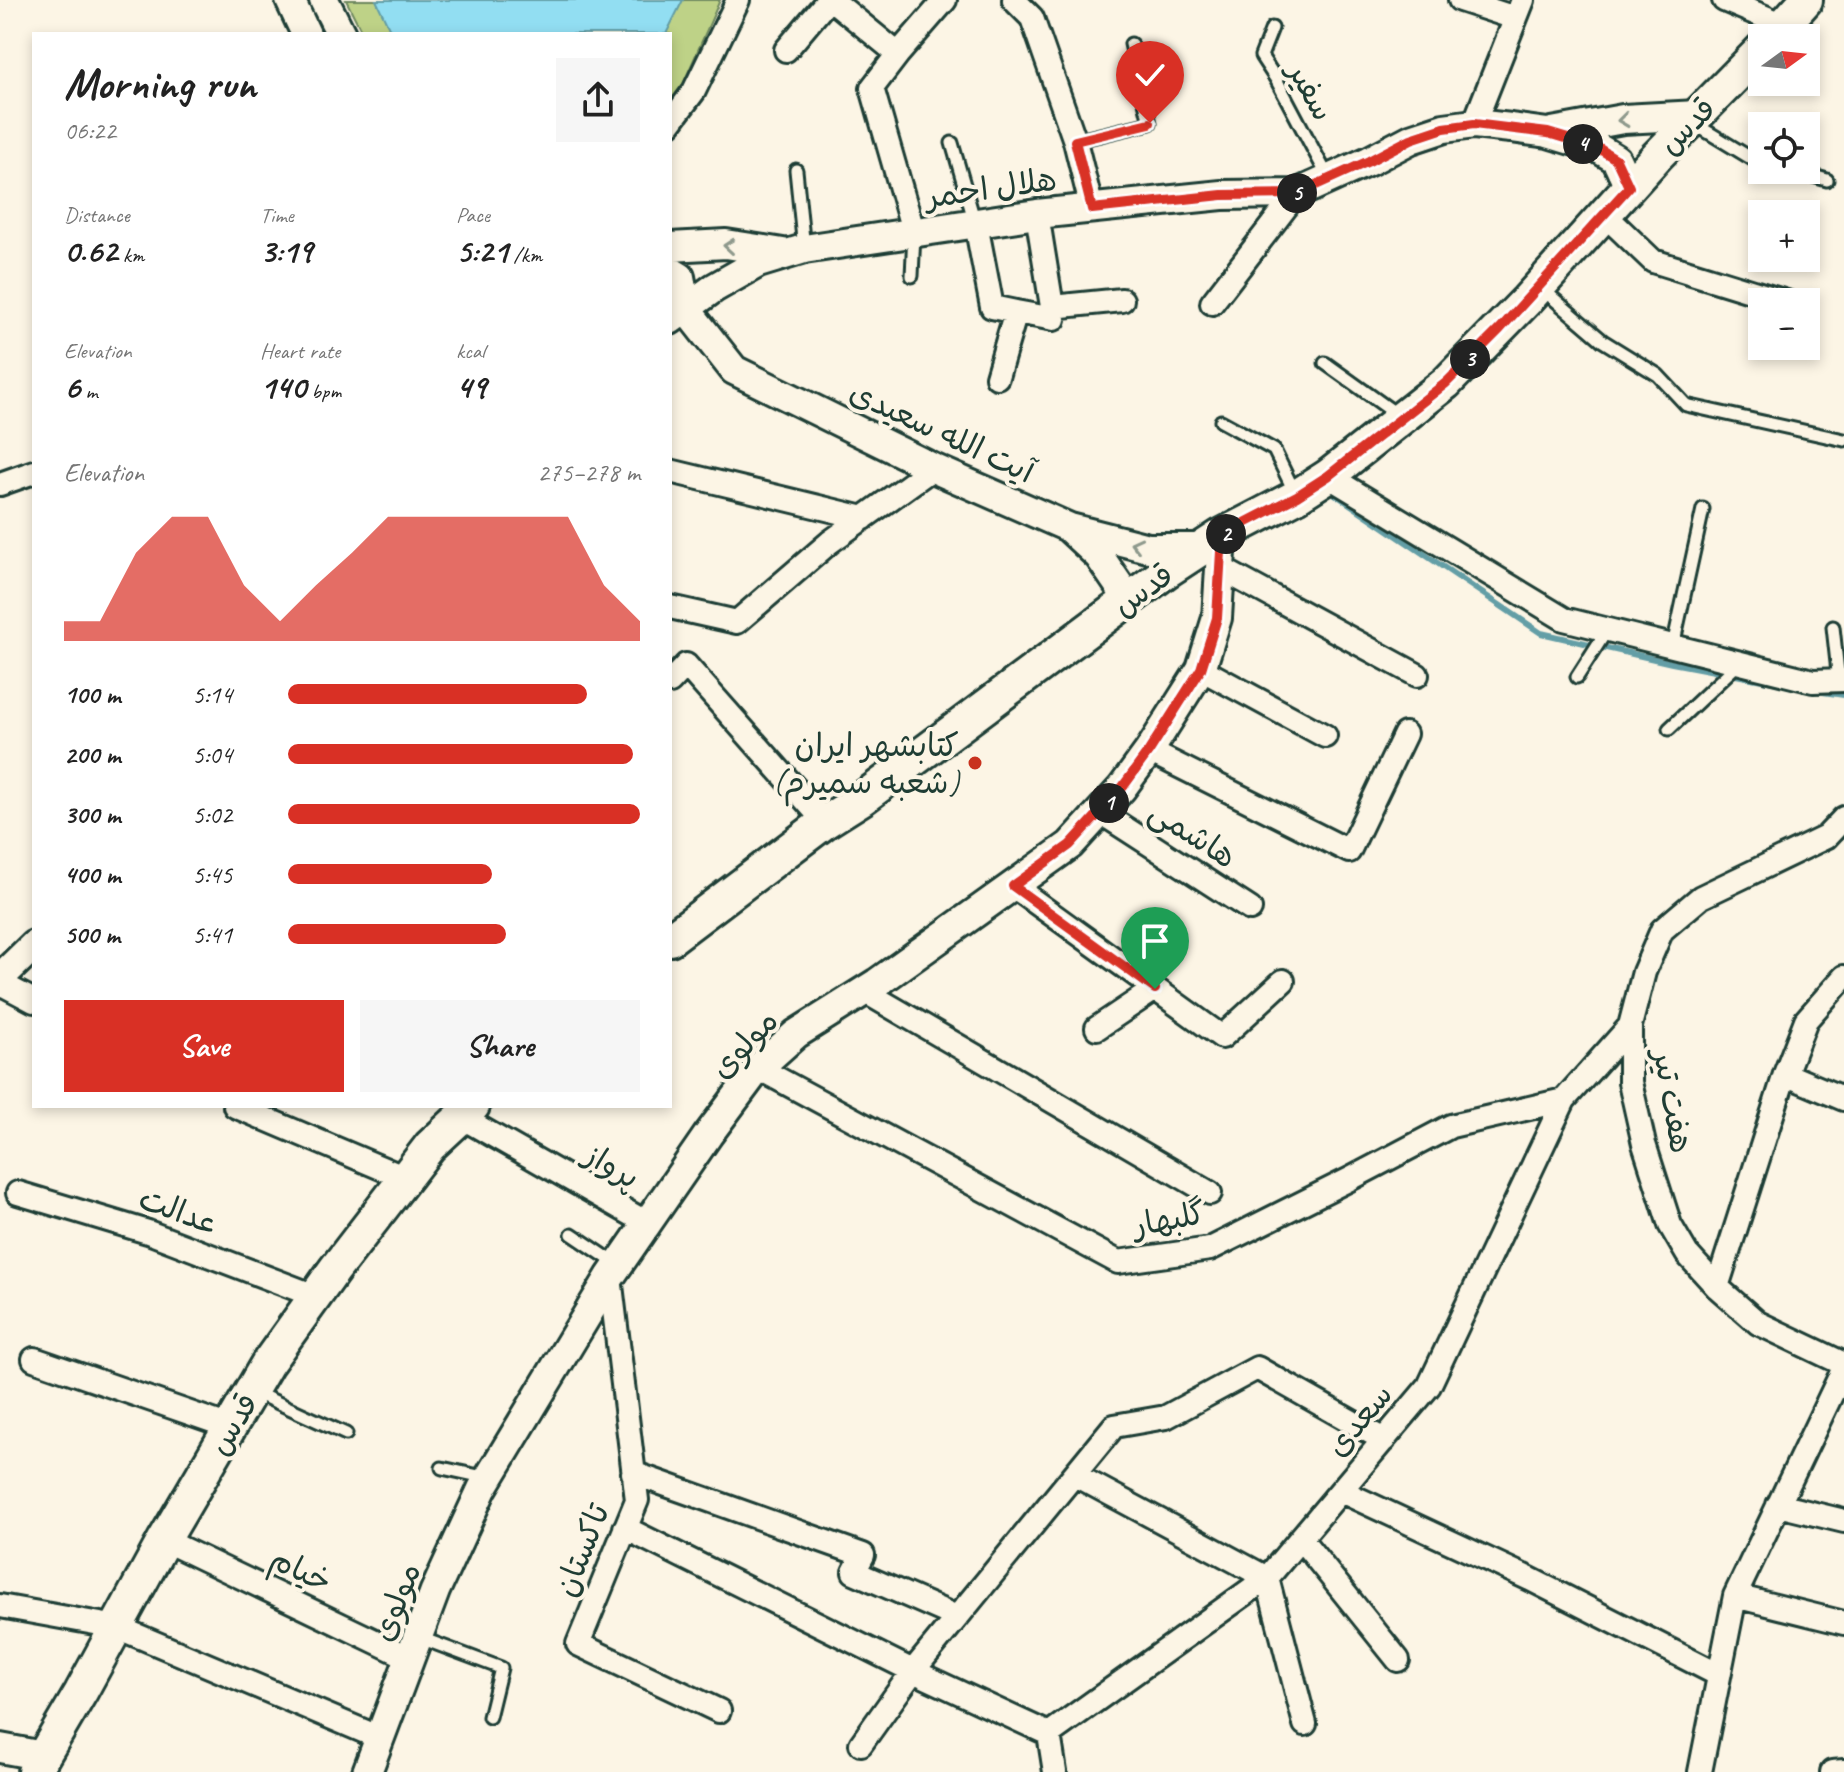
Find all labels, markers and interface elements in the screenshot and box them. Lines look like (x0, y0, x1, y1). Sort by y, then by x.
north arrow (1748, 24, 1820, 96)
map controls (1748, 24, 1820, 360)
pin (1116, 41, 1184, 123)
street label: سفیر (1277, 51, 1344, 128)
icon: check (1128, 53, 1172, 97)
text: Morning run (64, 56, 256, 111)
button: share (556, 58, 640, 142)
street label: قدس (1649, 88, 1725, 164)
one-way arrow (1616, 111, 1629, 128)
button: locate (1748, 112, 1820, 184)
text: 06:22 (64, 114, 116, 147)
pin: 4 (1563, 124, 1603, 164)
text: 4 (1578, 130, 1588, 158)
street label: هلال احمر (920, 159, 1059, 218)
pin: 5 (1277, 173, 1317, 213)
text: 5 (1292, 179, 1302, 207)
button: + (1748, 200, 1820, 272)
text: Distance (64, 201, 130, 229)
text: Time (260, 201, 294, 229)
text: Pace (456, 201, 490, 229)
text: 0.62 (64, 229, 117, 272)
text: 3:19 (260, 229, 312, 272)
text: 5:21 (456, 229, 508, 272)
one-way arrow (722, 237, 735, 254)
text: km (117, 241, 144, 269)
text: /km (508, 241, 542, 269)
button: − (1748, 288, 1820, 360)
text: Elevation (64, 337, 132, 365)
text: Heart rate (260, 337, 340, 365)
text: kcal (456, 337, 485, 365)
pin: 3 (1450, 339, 1490, 379)
text: 3 (1465, 345, 1475, 373)
text: 6 (64, 365, 80, 408)
text: 140 (260, 365, 306, 408)
text: 49 (456, 365, 486, 408)
street label: آیت الله سعیدی (843, 371, 1042, 493)
text: m (80, 377, 98, 405)
text: bpm (306, 377, 341, 405)
text: Elevation (64, 456, 144, 489)
text: 275–278 m (537, 456, 640, 489)
pin: 2 (1206, 514, 1246, 554)
text: 2 (1221, 520, 1231, 548)
one-way arrow (1130, 537, 1143, 554)
street label: قدس (1104, 554, 1182, 626)
text: 100 m (64, 678, 120, 711)
text: 5:14 (192, 678, 232, 711)
place label: کتابشهر ایران (شعبه سمیرم) (773, 725, 960, 807)
text: 200 m (64, 738, 120, 771)
text: 5:04 (192, 738, 232, 771)
marker: کتابشهر ایران (شعبه سمیرم) (966, 754, 984, 772)
pin: 1 (1089, 783, 1129, 823)
text: 1 (1104, 789, 1114, 817)
street label: هاشمی (1142, 791, 1244, 877)
text: 300 m (64, 798, 120, 831)
text: 5:02 (192, 798, 232, 831)
text: 400 m (64, 858, 120, 891)
text: 5:45 (192, 858, 232, 891)
pin (1121, 907, 1189, 989)
text: 500 m (64, 918, 120, 951)
text: 5:41 (192, 918, 232, 951)
icon: arrive (1133, 919, 1177, 963)
button: Save (64, 1000, 344, 1092)
button: Share (360, 1000, 640, 1092)
street label: مولوی (701, 1001, 787, 1087)
street label: هفت تیر (1643, 1043, 1702, 1156)
street label: پرواز (574, 1132, 647, 1198)
street label: عدالت (133, 1178, 225, 1244)
street label: گلبهار (1126, 1192, 1209, 1247)
street label: سعدی (1316, 1375, 1402, 1465)
street label: قدس (199, 1385, 267, 1463)
street label: تاکستان (545, 1497, 619, 1602)
street label: خیام (262, 1538, 338, 1605)
street label: مولوی (362, 1557, 430, 1647)

